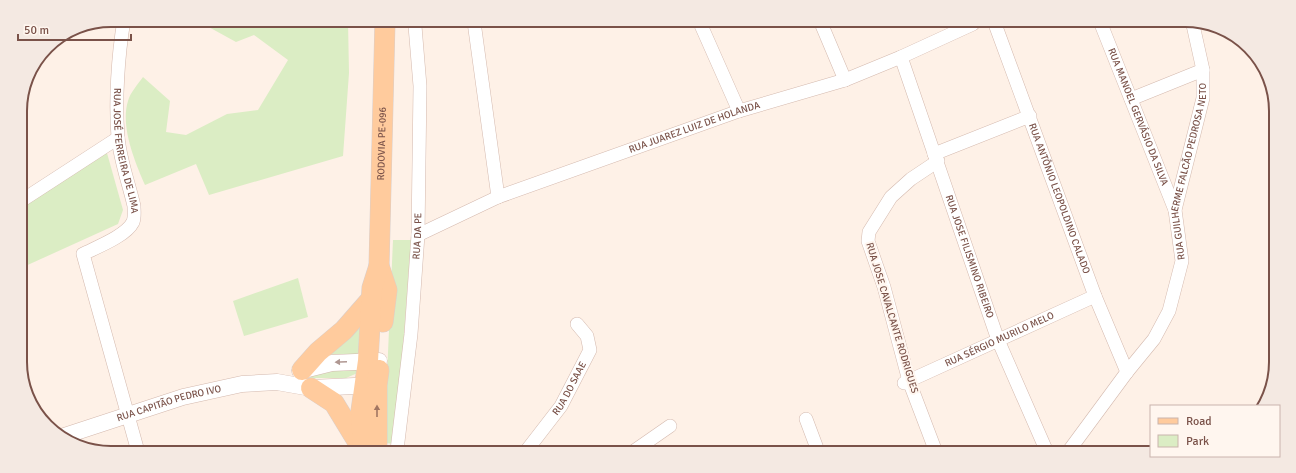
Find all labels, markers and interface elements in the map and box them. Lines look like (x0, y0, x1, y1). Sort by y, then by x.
scale bar (18, 16, 131, 42)
text: 50 m (24, 23, 49, 38)
street label: RUA MANOEL GERVÁSIO DA SILVA (1105, 46, 1171, 187)
street label: RUA GUILHERME FALCÃO PEDROSA NETO (1169, 83, 1209, 261)
street label: RUA JOSÉ FERREIRA DE LIMA (111, 88, 140, 214)
street label: RUA JUAREZ LUIZ DE HOLANDA (627, 99, 761, 156)
street label: RODOVIA PE-096 (375, 107, 389, 181)
street label: RUA ANTÔNIO LEOPOLDINO CALADO (1026, 122, 1092, 276)
street label: RUA JOSE FILISMINO RIBEIRO (943, 193, 996, 320)
street label: RUA DA PE (410, 212, 424, 260)
street label: RUA JOSE CAVALCANTE RODRIGUES (863, 241, 921, 395)
street label: RUA SÉRGIO MURILO MELO (943, 309, 1056, 370)
one-way arrow (335, 359, 347, 366)
street label: RUA DO SAAE (550, 359, 589, 418)
street label: RUA CAPITÃO PEDRO IVO (115, 383, 223, 424)
one-way arrow (374, 404, 380, 417)
legend (1150, 405, 1280, 457)
text: Road (1186, 414, 1212, 429)
text: Park (1186, 434, 1209, 449)

